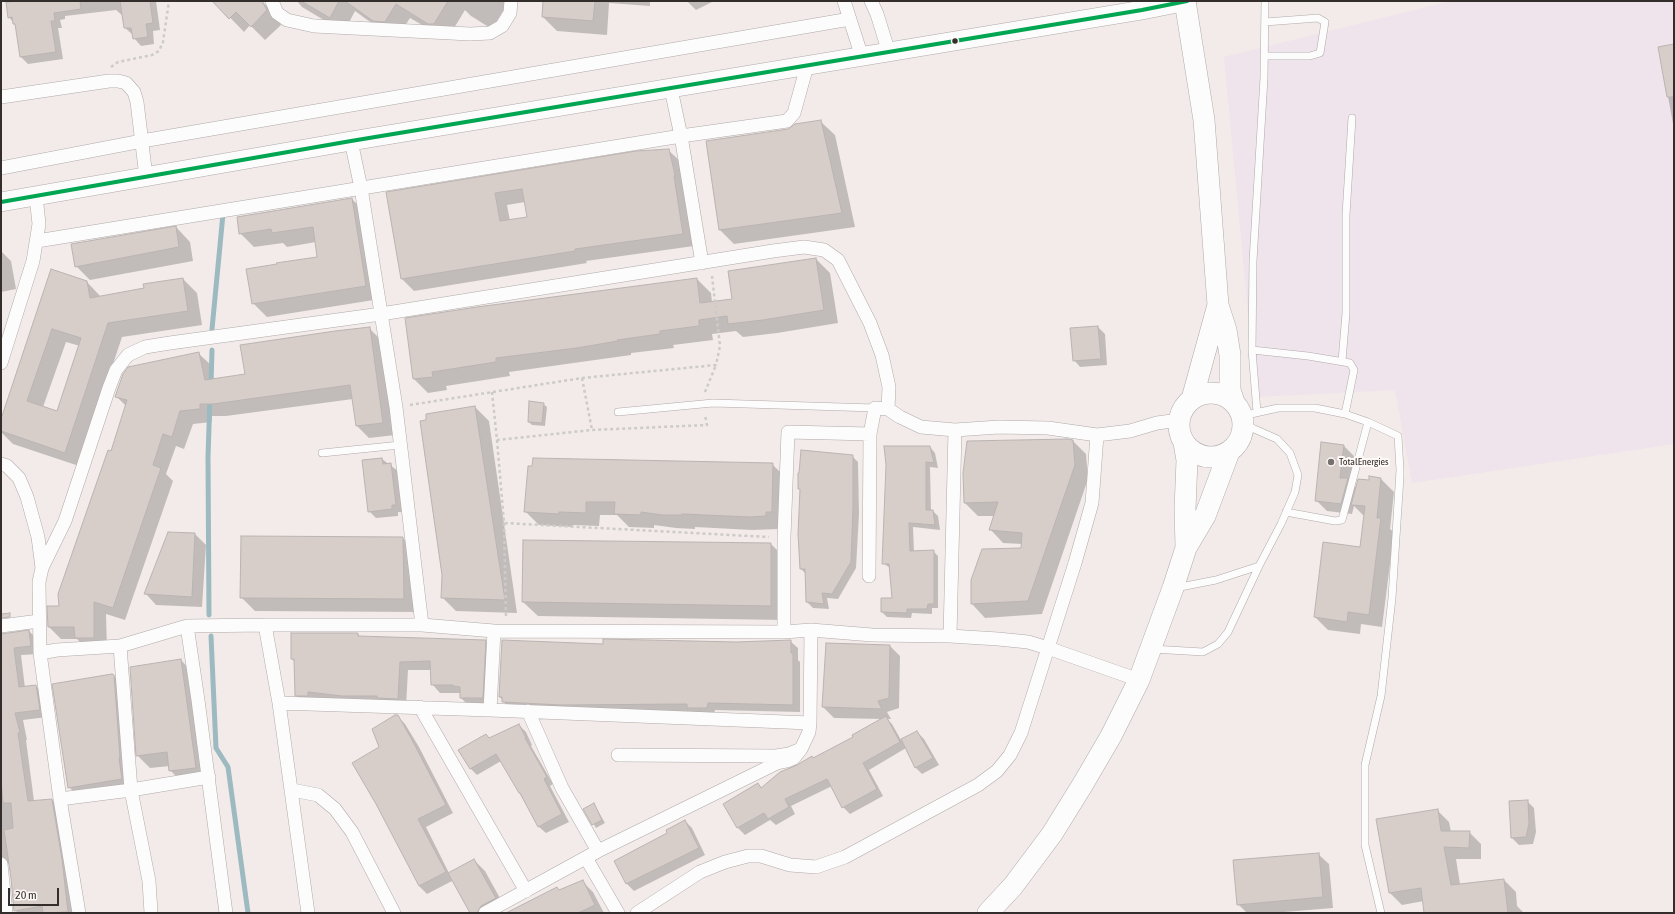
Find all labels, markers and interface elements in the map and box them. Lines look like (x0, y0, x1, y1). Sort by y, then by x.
unlabelled marker (950, 36, 960, 46)
place label: TotalEnergies (1339, 456, 1389, 468)
marker: TotalEnergies (1326, 457, 1336, 467)
scale bar (10, 880, 61, 906)
text: 20 m (15, 888, 37, 902)

